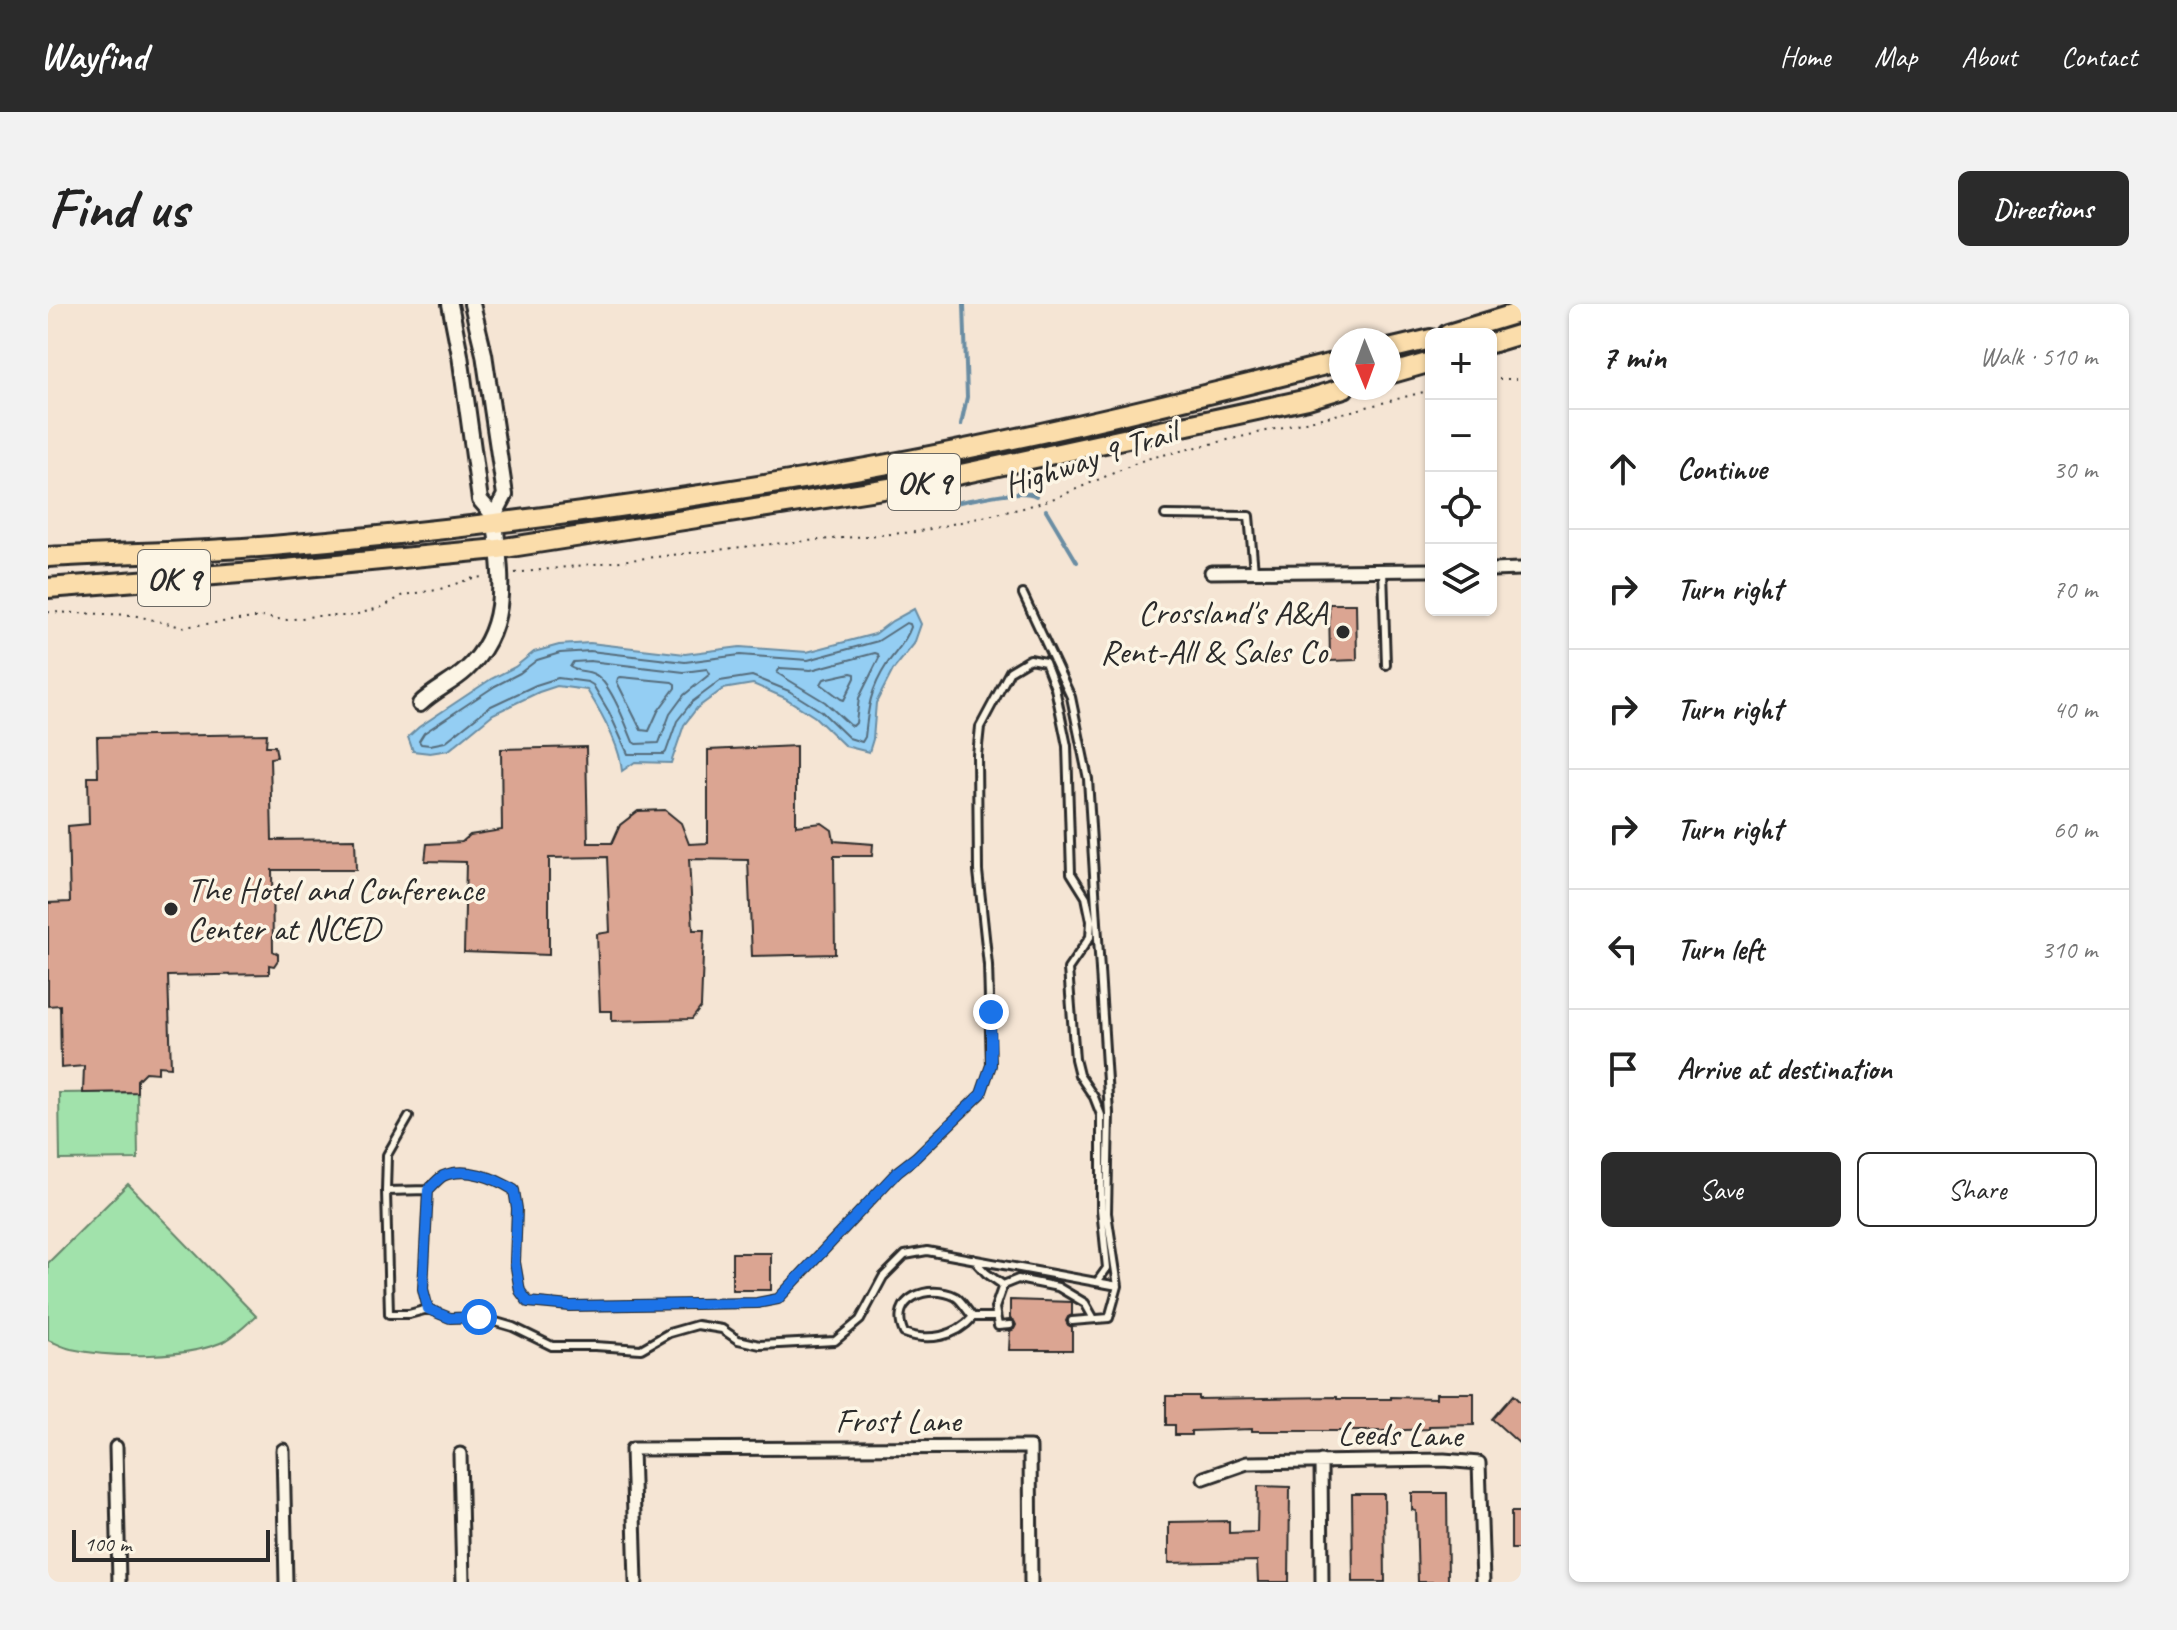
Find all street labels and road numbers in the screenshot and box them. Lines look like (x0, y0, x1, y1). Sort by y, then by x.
street label: Highway 9 Trail (998, 408, 1188, 506)
road number: OK 9 (888, 454, 960, 510)
road number: OK 9 (138, 550, 210, 606)
street label: Frost Lane (836, 1399, 962, 1442)
street label: Leeds Lane (1337, 1411, 1466, 1457)

